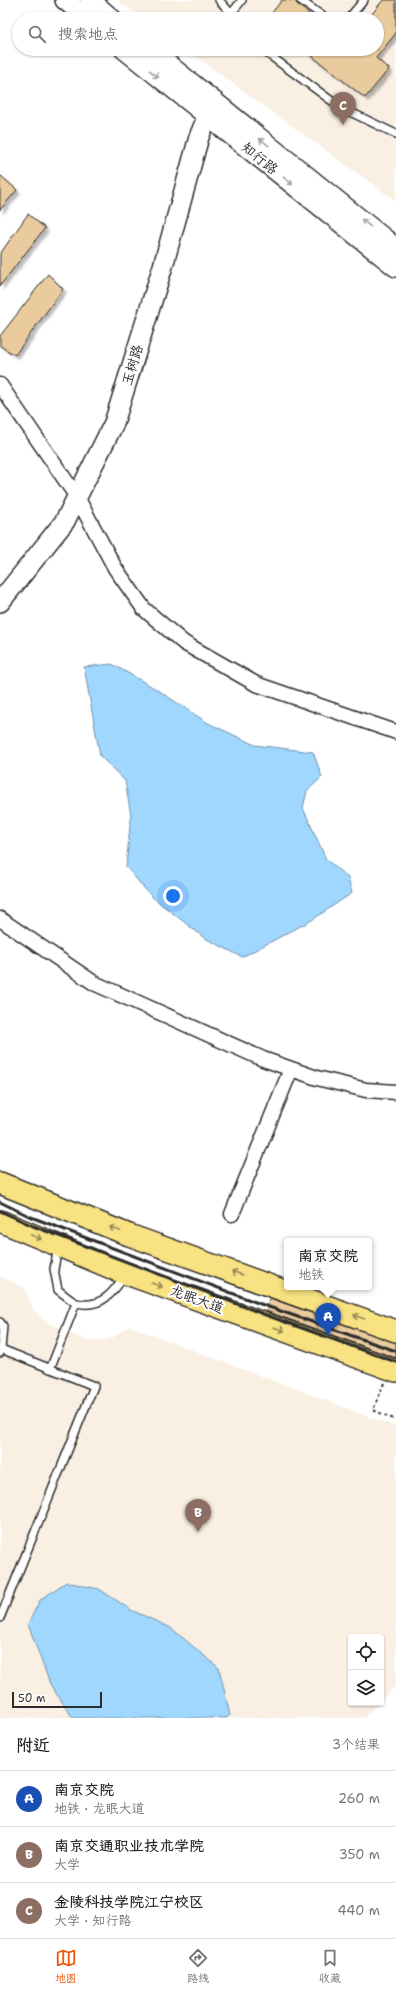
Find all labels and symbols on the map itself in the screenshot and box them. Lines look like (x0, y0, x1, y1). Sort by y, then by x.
one-way arrow (149, 69, 159, 78)
pin: C (330, 92, 356, 125)
street label: 知行路 (238, 138, 282, 178)
one-way arrow (258, 138, 269, 147)
one-way arrow (283, 177, 294, 185)
one-way arrow (360, 219, 371, 228)
street label: 玉树路 (117, 342, 147, 388)
your location (163, 886, 183, 906)
one-way arrow (109, 1224, 121, 1232)
one-way arrow (29, 1234, 41, 1241)
one-way arrow (231, 1269, 243, 1277)
one-way arrow (150, 1281, 162, 1289)
street label: 龙眠大道 (168, 1281, 226, 1317)
pin: A (315, 1303, 341, 1336)
one-way arrow (354, 1313, 366, 1321)
one-way arrow (273, 1325, 285, 1333)
pin: B (185, 1499, 211, 1532)
scale bar (12, 1690, 102, 1709)

